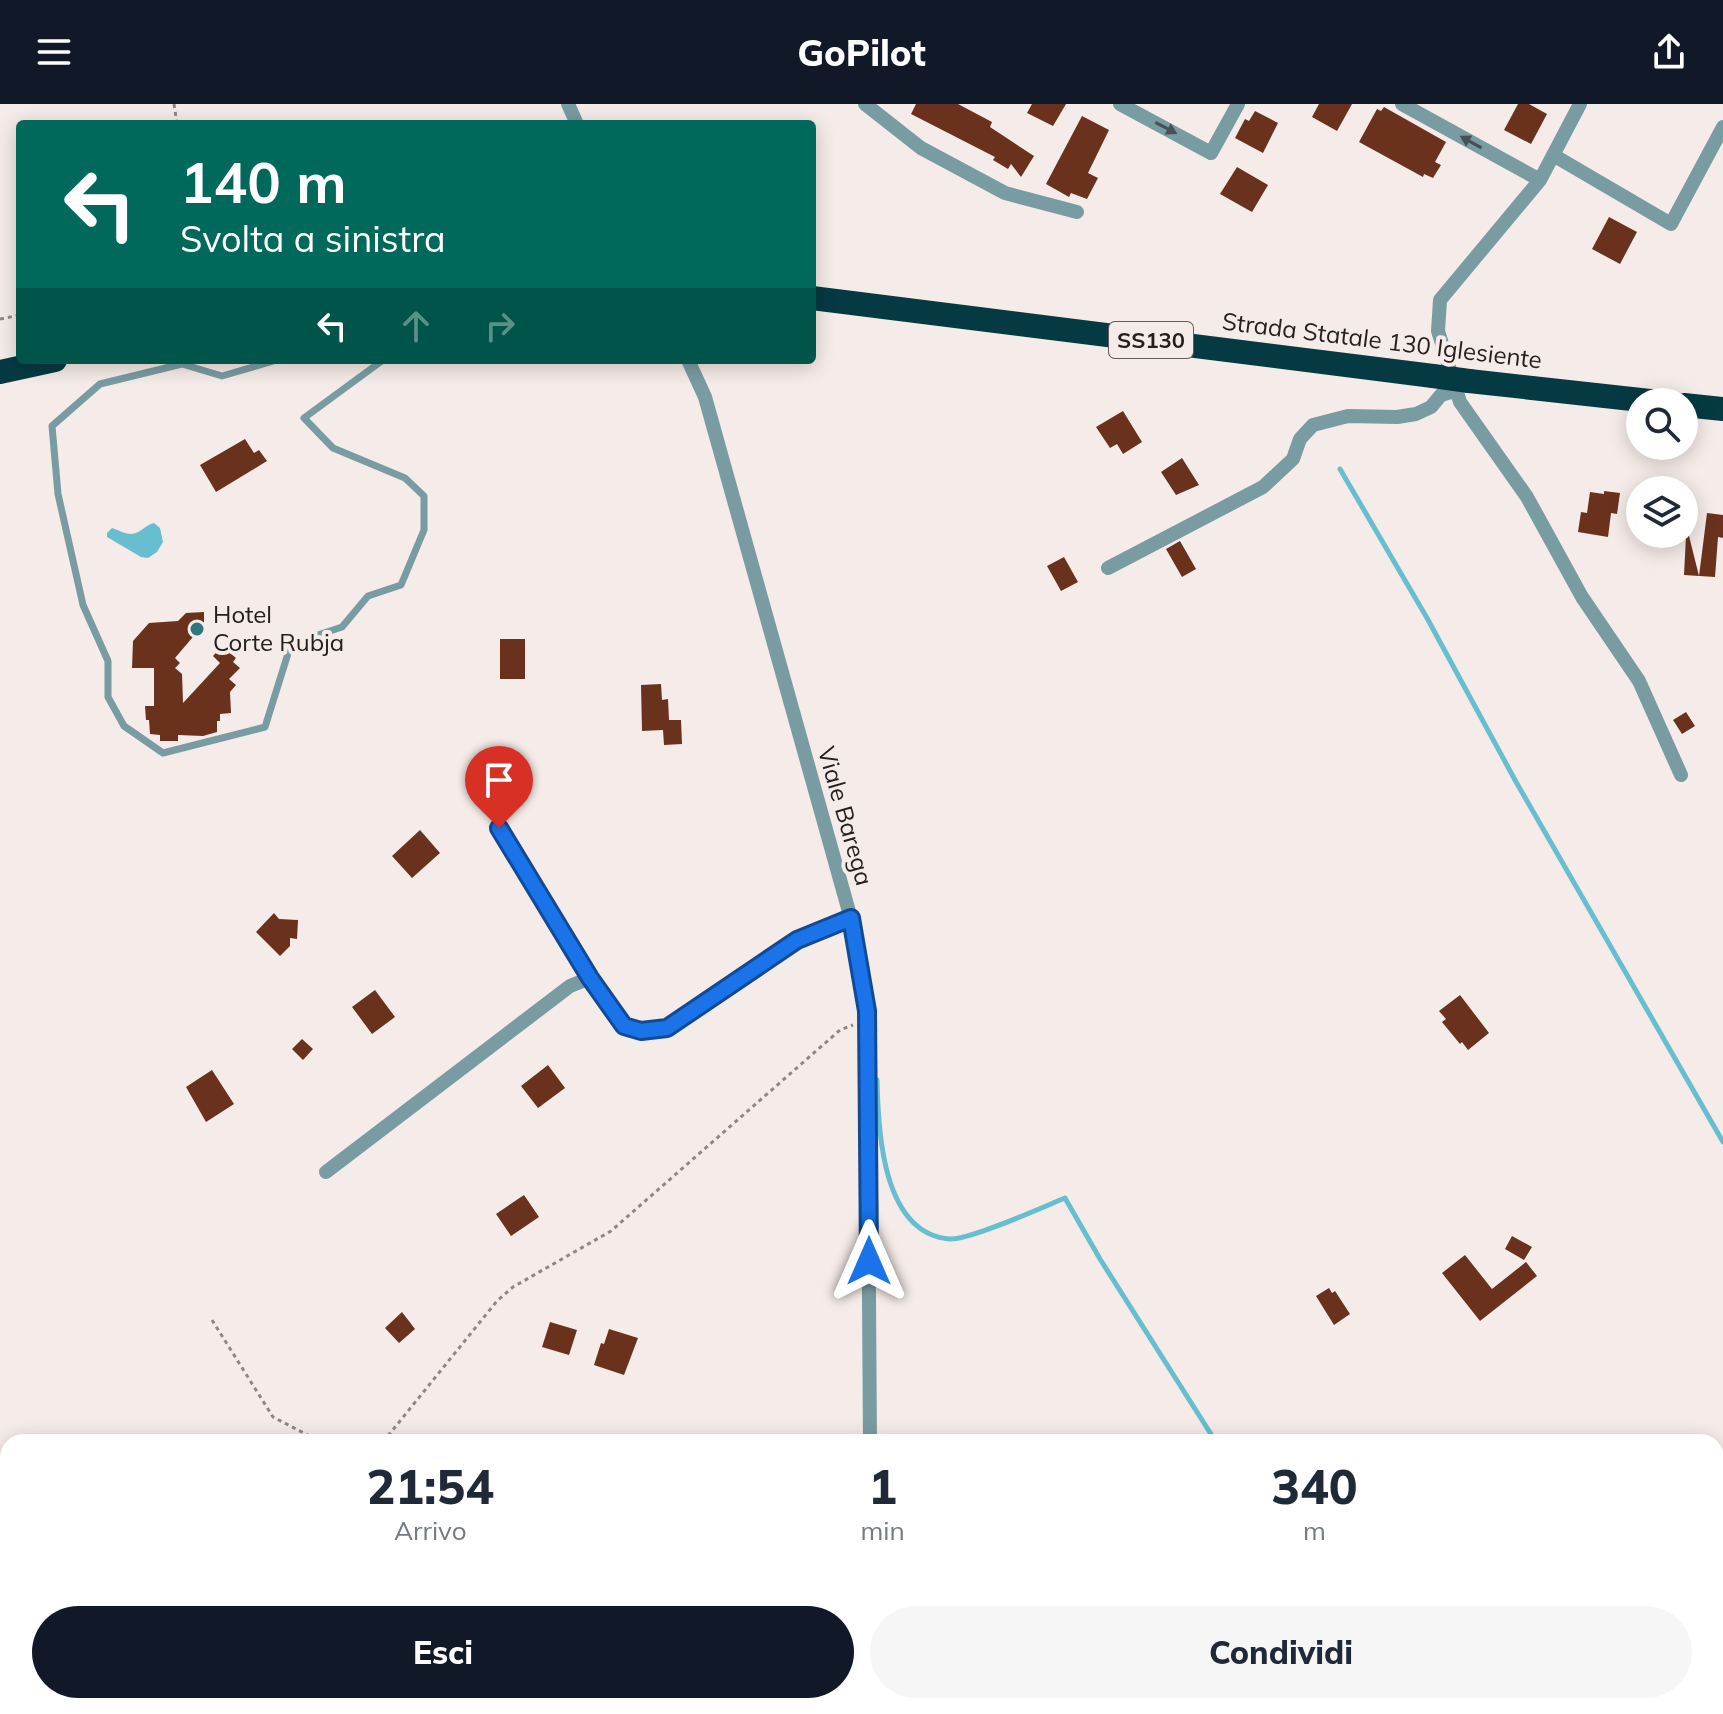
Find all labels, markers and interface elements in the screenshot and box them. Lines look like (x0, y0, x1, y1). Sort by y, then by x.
icon: menu (32, 30, 76, 74)
text: GoPilot (797, 30, 926, 75)
icon: share (1647, 30, 1691, 74)
one-way arrow (1154, 122, 1177, 135)
one-way arrow (1460, 136, 1483, 149)
text: 140 m (180, 147, 347, 217)
icon: left (48, 152, 152, 256)
text: Svolta a sinistra (180, 216, 446, 261)
icon: left (310, 304, 354, 348)
icon: ahead (394, 304, 438, 348)
icon: right (478, 304, 522, 348)
street label: Strada Statale 130 Iglesiente (1221, 306, 1544, 375)
road number: SS130 (1109, 322, 1193, 358)
map controls (1626, 388, 1698, 548)
button: search (1626, 388, 1698, 460)
button: layers (1626, 476, 1698, 548)
place label: Hotel Corte Rubja (213, 599, 344, 657)
marker: Hotel Corte Rubja (188, 620, 206, 638)
street label: Viale Barega (812, 743, 880, 889)
pin (465, 746, 533, 828)
icon: arrive (477, 758, 521, 802)
position arrow (827, 1219, 911, 1303)
text: 21:54 (366, 1456, 494, 1516)
text: 1 (868, 1456, 897, 1516)
text: 340 (1271, 1456, 1358, 1516)
text: Arrivo (394, 1514, 467, 1547)
text: min (861, 1514, 905, 1547)
text: m (1303, 1514, 1326, 1547)
button: Esci (32, 1606, 854, 1698)
button: Condividi (870, 1606, 1692, 1698)

